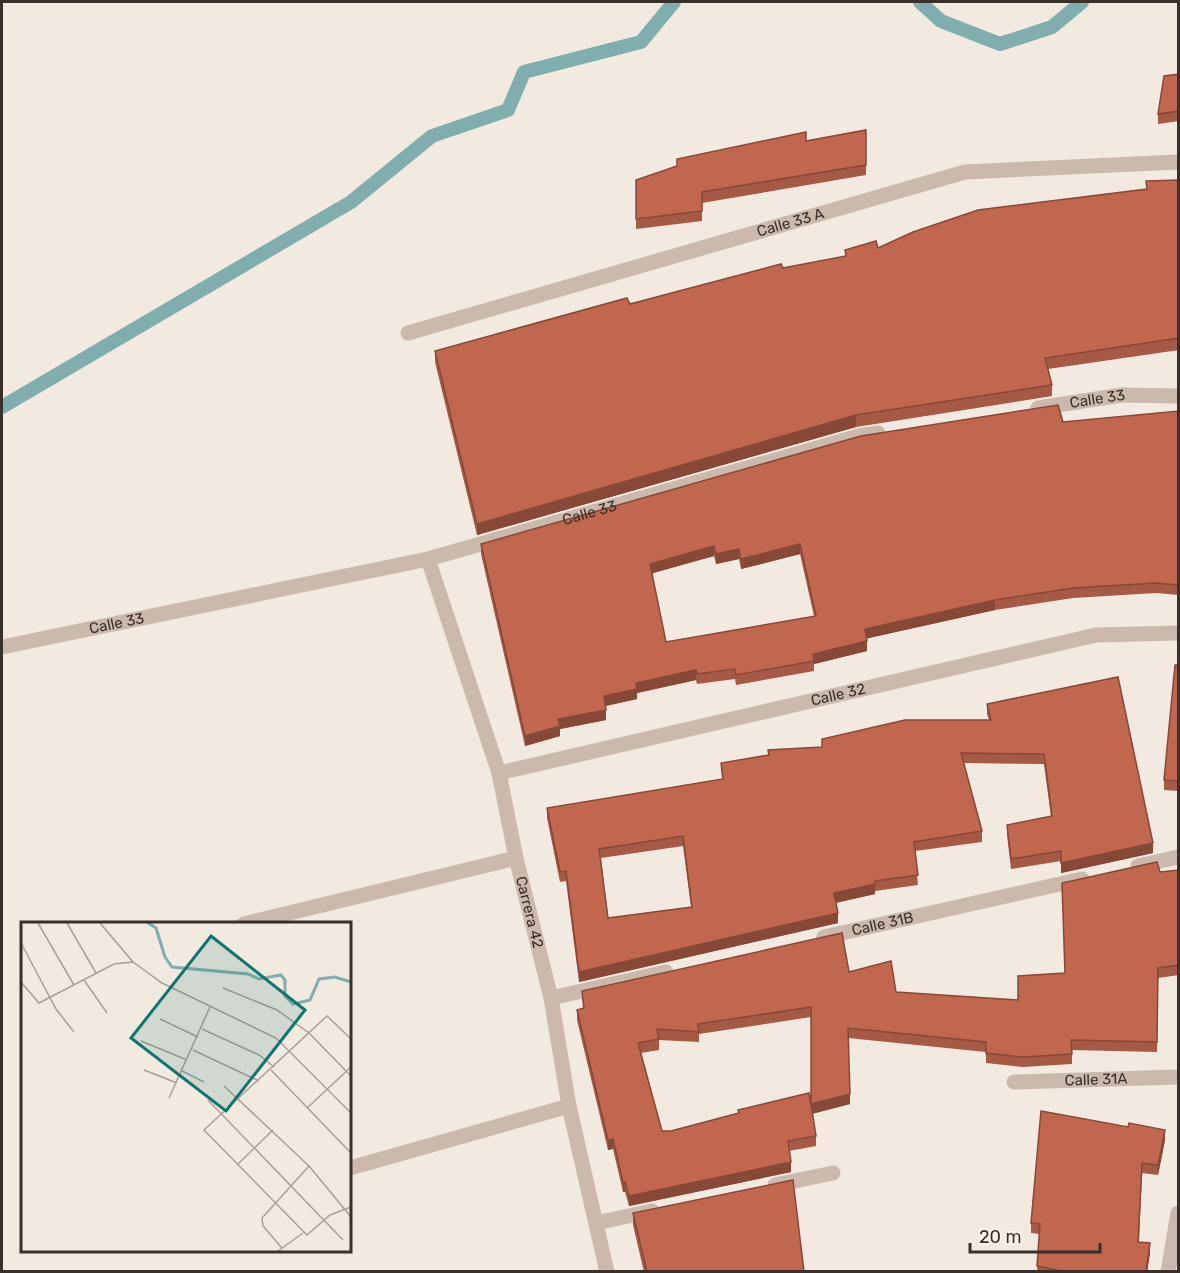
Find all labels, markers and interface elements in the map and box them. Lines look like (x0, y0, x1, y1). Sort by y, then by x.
street label: Calle 33 A (755, 204, 826, 241)
street label: Calle 33 (1068, 386, 1126, 412)
street label: Calle 33 (560, 497, 619, 529)
street label: Calle 33 (87, 609, 146, 638)
street label: Calle 32 (809, 680, 867, 710)
street label: Carrera 42 (512, 874, 547, 950)
street label: Calle 31B (850, 908, 915, 940)
inset map (21, 922, 351, 1252)
street label: Calle 31A (1064, 1070, 1128, 1089)
scale bar (970, 1216, 1100, 1254)
text: 20 m (979, 1226, 1021, 1248)

